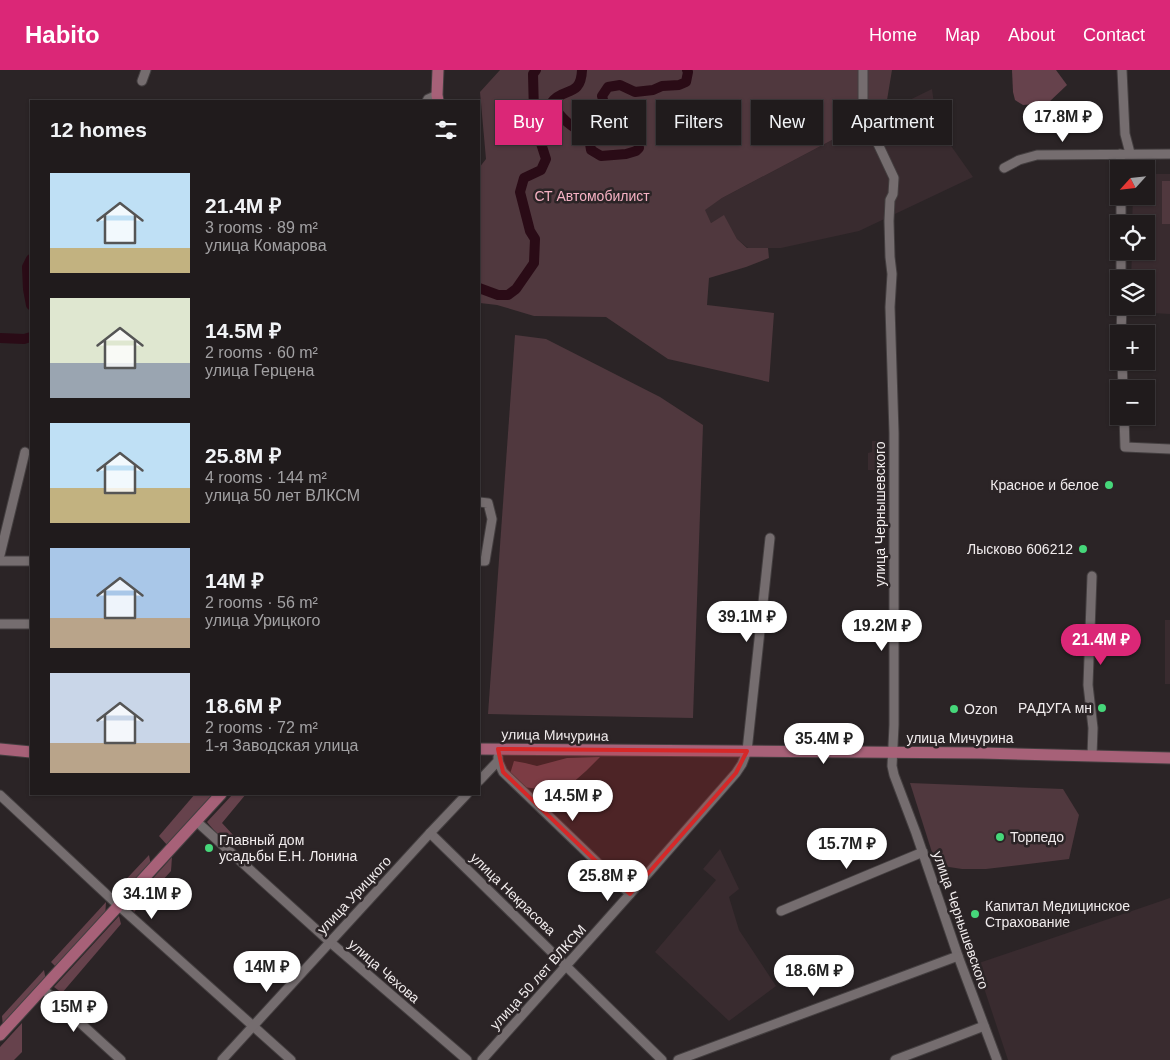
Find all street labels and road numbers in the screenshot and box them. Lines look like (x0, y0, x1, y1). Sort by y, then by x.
street label: улица Чернышевского (872, 441, 888, 587)
street label: улица Мичурина (501, 726, 609, 744)
street label: улица Мичурина (906, 730, 1014, 746)
street label: улица Некрасова (467, 849, 559, 939)
street label: улица Чернышевского (930, 849, 992, 991)
street label: улица Урицкого (314, 852, 394, 937)
street label: улица 50 лет ВЛКСМ (487, 921, 589, 1033)
street label: улица Чехова (345, 936, 423, 1006)

